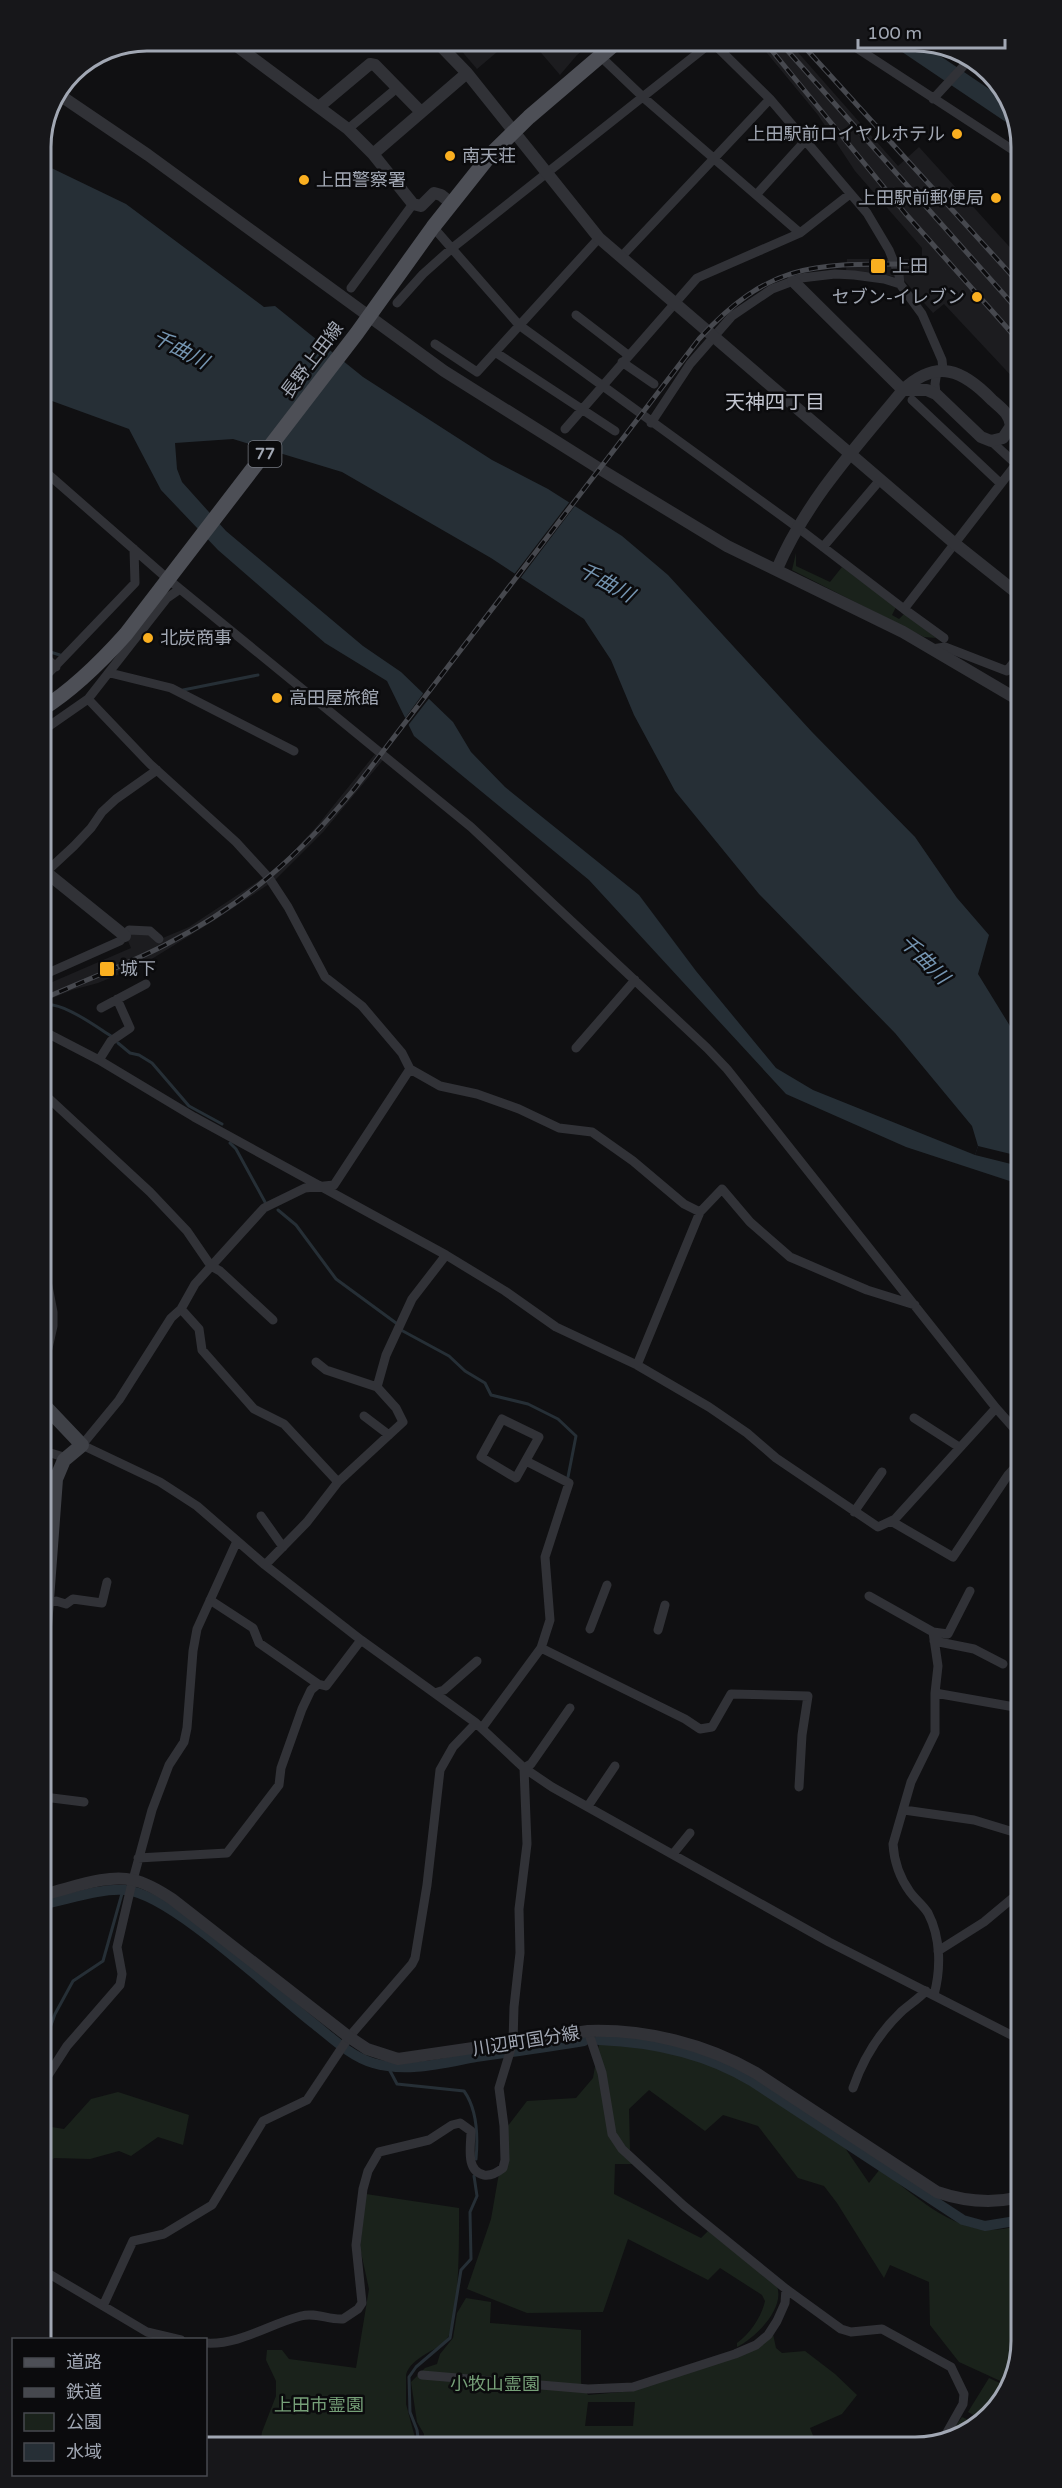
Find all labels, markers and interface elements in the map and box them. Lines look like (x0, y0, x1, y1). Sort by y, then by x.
scale bar (858, 12, 1005, 50)
text: 100 m (867, 22, 922, 44)
place label: 上田駅前ロイヤルホテル (748, 123, 945, 145)
marker: 上田駅前ロイヤルホテル (950, 127, 964, 141)
place label: 南天荘 (462, 145, 516, 167)
marker: 南天荘 (443, 149, 457, 163)
place label: 上田警察署 (316, 169, 406, 191)
marker: 上田警察署 (297, 173, 311, 187)
place label: 上田駅前郵便局 (858, 187, 984, 209)
marker: 上田駅前郵便局 (989, 191, 1003, 205)
place label: 上田 (892, 255, 928, 277)
marker: 上田 (869, 257, 887, 275)
place label: セブン-イレブン (832, 286, 965, 308)
marker: セブン-イレブン (970, 290, 984, 304)
street label: 長野上田線 (276, 317, 348, 403)
water label: 千曲川 (148, 325, 214, 376)
district label: 天神四丁目 (725, 391, 825, 415)
road number: 77 (248, 441, 282, 467)
water label: 千曲川 (574, 558, 640, 609)
place label: 北炭商事 (160, 627, 232, 649)
marker: 北炭商事 (141, 631, 155, 645)
place label: 高田屋旅館 (289, 687, 379, 709)
marker: 高田屋旅館 (270, 691, 284, 705)
water label: 千曲川 (894, 930, 955, 991)
place label: 城下 (120, 958, 156, 980)
marker: 城下 (98, 960, 116, 978)
street label: 川辺町国分線 (471, 2022, 581, 2060)
legend (12, 2338, 207, 2476)
text: 道路 (66, 2351, 102, 2373)
park label: 小牧山霊園 (450, 2373, 540, 2395)
text: 鉄道 (66, 2381, 102, 2403)
park label: 上田市霊園 (274, 2394, 364, 2416)
text: 公園 (66, 2411, 102, 2433)
text: 水域 (66, 2441, 102, 2463)

